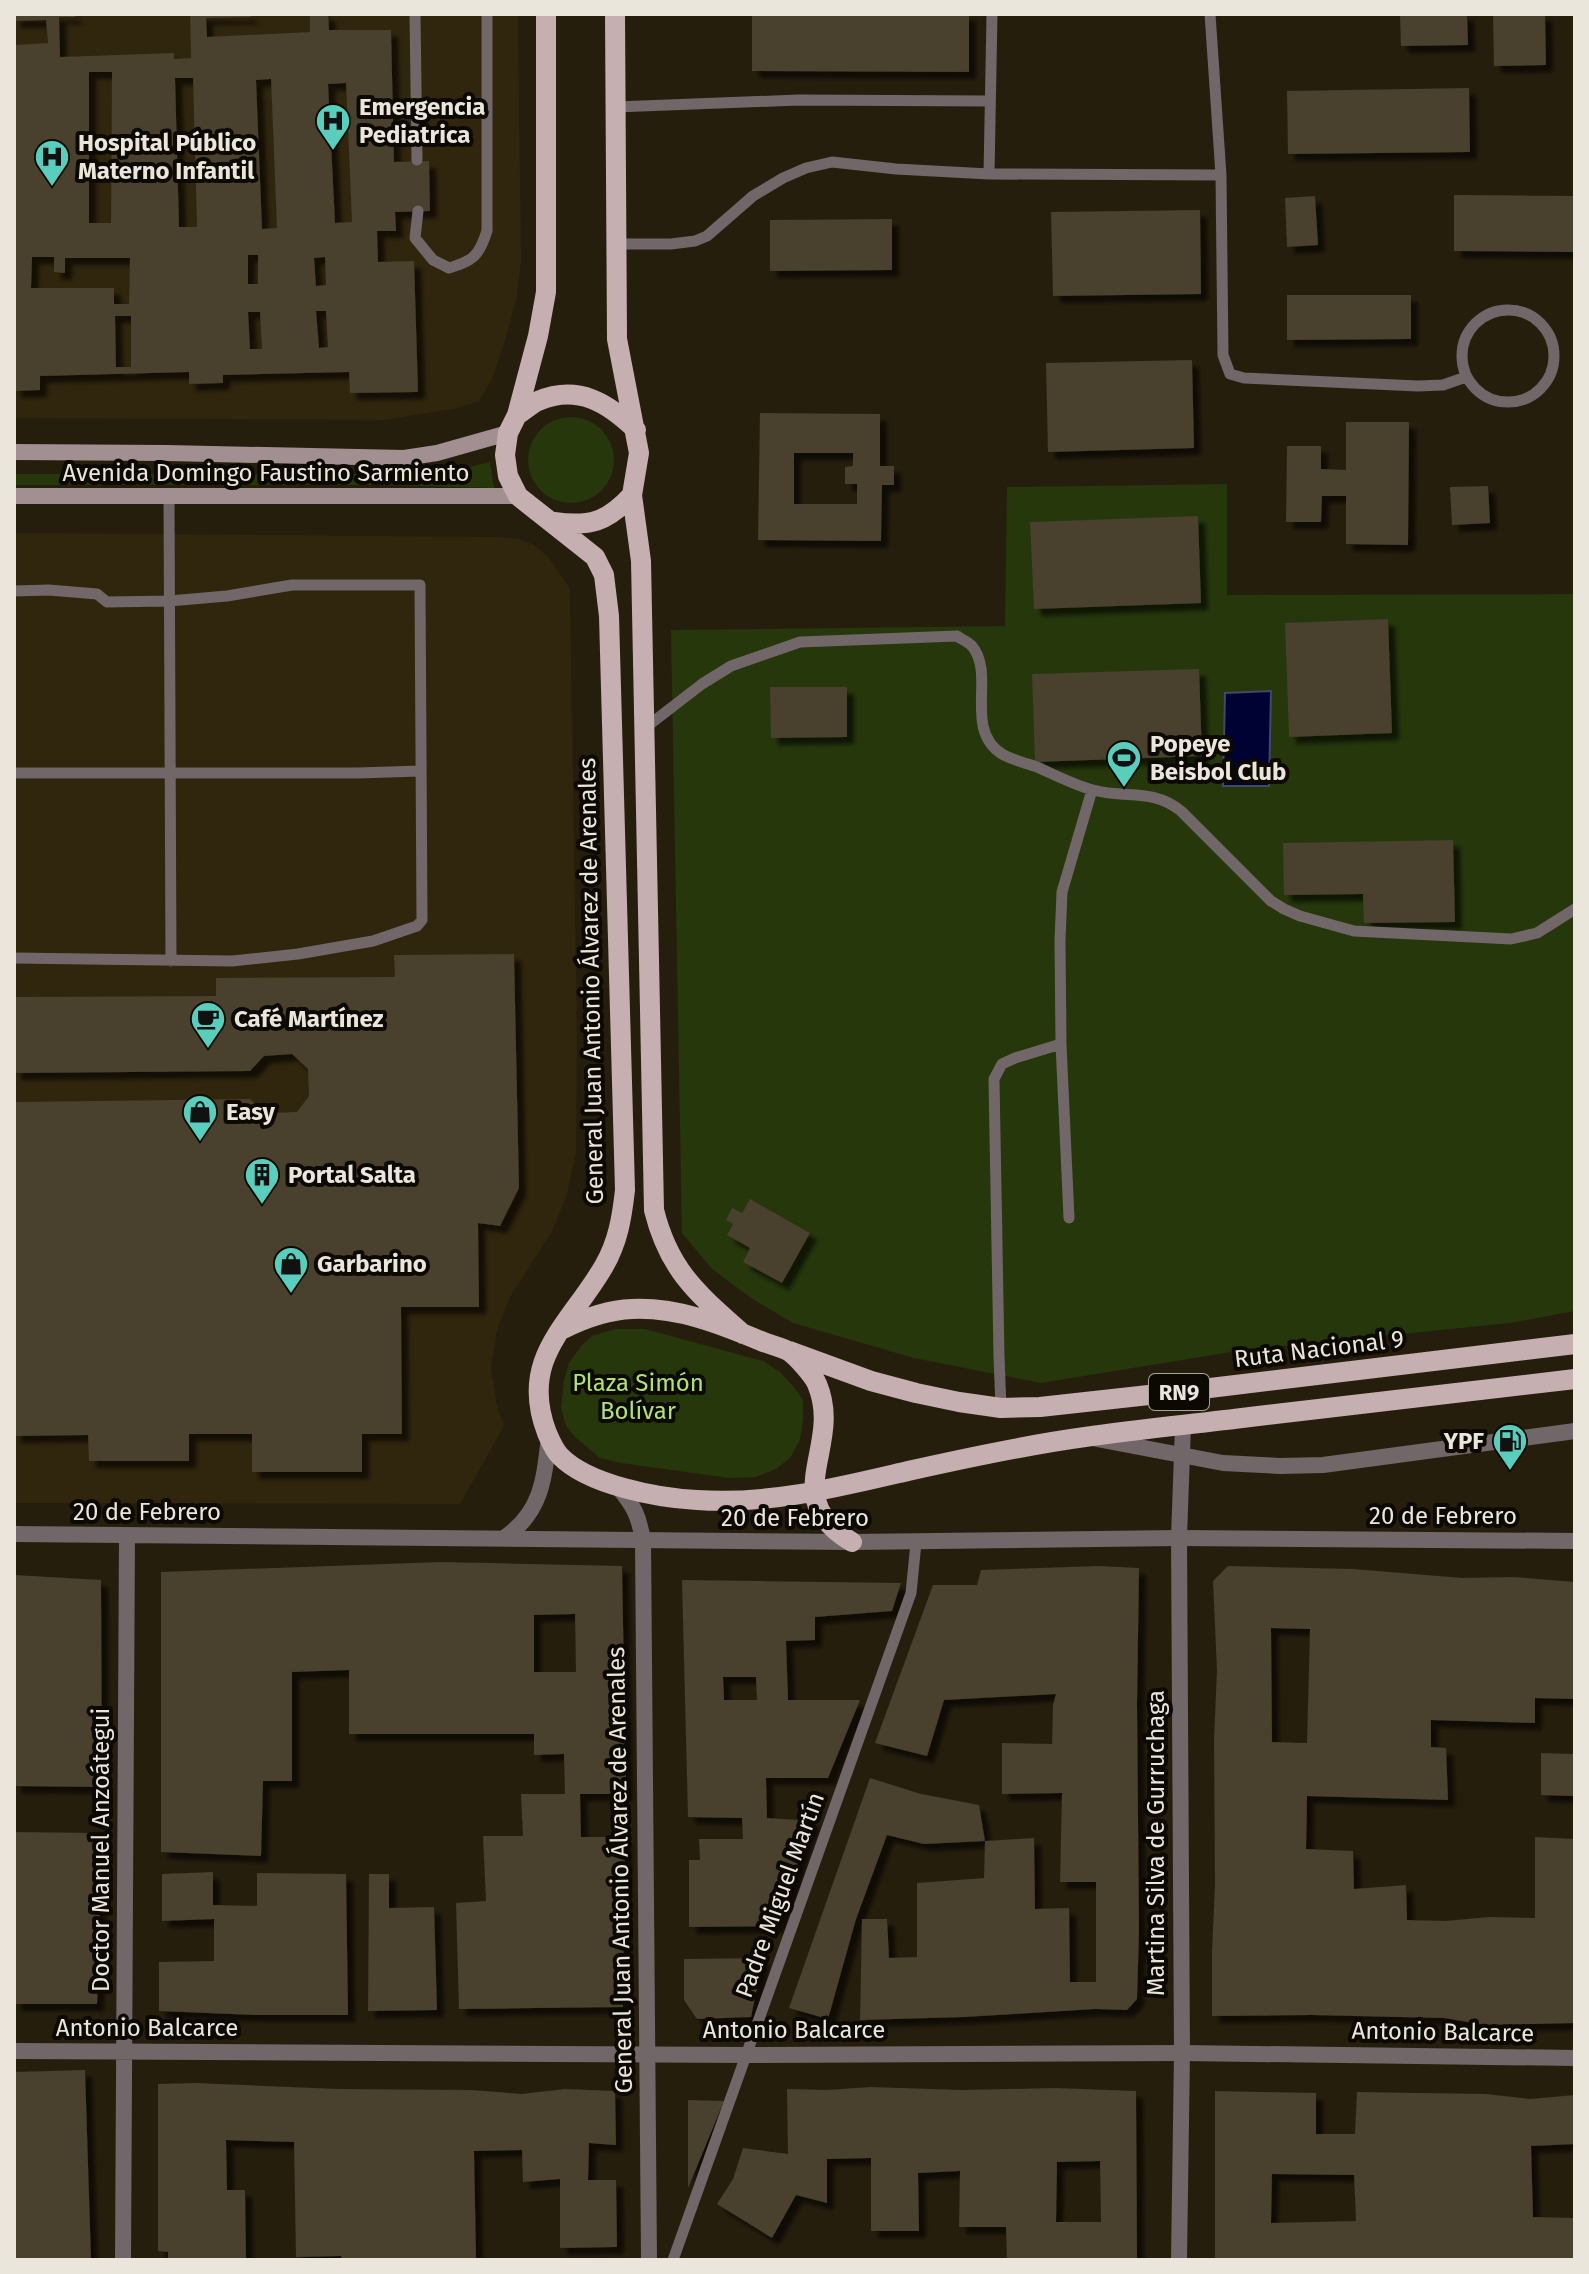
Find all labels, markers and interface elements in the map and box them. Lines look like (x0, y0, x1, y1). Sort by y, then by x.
place label: Emergencia Pediatrica (359, 93, 485, 149)
hospital icon: Emergencia Pediatrica (314, 102, 352, 152)
place label: Hospital Público Materno Infantil (78, 129, 256, 185)
hospital icon: Hospital Público Materno Infantil (33, 138, 71, 188)
street label: Avenida Domingo Faustino Sarmiento (62, 459, 470, 487)
place label: Popeye Beisbol Club (1150, 730, 1286, 786)
sports icon: Popeye Beisbol Club (1105, 739, 1143, 789)
street label: General Juan Antonio Álvarez de Arenales (572, 757, 609, 1205)
cafe icon: Café Martínez (189, 1000, 227, 1050)
place label: Café Martínez (234, 1005, 384, 1033)
shop icon: Easy (181, 1093, 219, 1143)
place label: Easy (226, 1098, 275, 1126)
building icon: Portal Salta (243, 1156, 281, 1206)
place label: Portal Salta (288, 1161, 416, 1189)
shop icon: Garbarino (272, 1245, 310, 1295)
place label: Garbarino (317, 1250, 427, 1278)
street label: Ruta Nacional 9 (1232, 1325, 1406, 1373)
park label: Plaza Simón Bolívar (572, 1369, 704, 1425)
road number: RN9 (1149, 1374, 1209, 1410)
fuel station icon: YPF (1491, 1422, 1529, 1472)
place label: YPF (1443, 1427, 1484, 1455)
street label: 20 de Febrero (73, 1498, 221, 1526)
street label: 20 de Febrero (1369, 1502, 1517, 1530)
street label: 20 de Febrero (721, 1504, 869, 1532)
street label: General Juan Antonio Álvarez de Arenales (601, 1646, 638, 2094)
street label: Martina Silva de Gurruchaga (1142, 1690, 1170, 1996)
street label: Doctor Manuel Anzoátegui (87, 1708, 115, 1992)
street label: Padre Miguel Martín (730, 1788, 830, 2002)
street label: Antonio Balcarce (56, 2014, 238, 2042)
street label: Antonio Balcarce (703, 2016, 885, 2044)
street label: Antonio Balcarce (1351, 2016, 1535, 2048)

